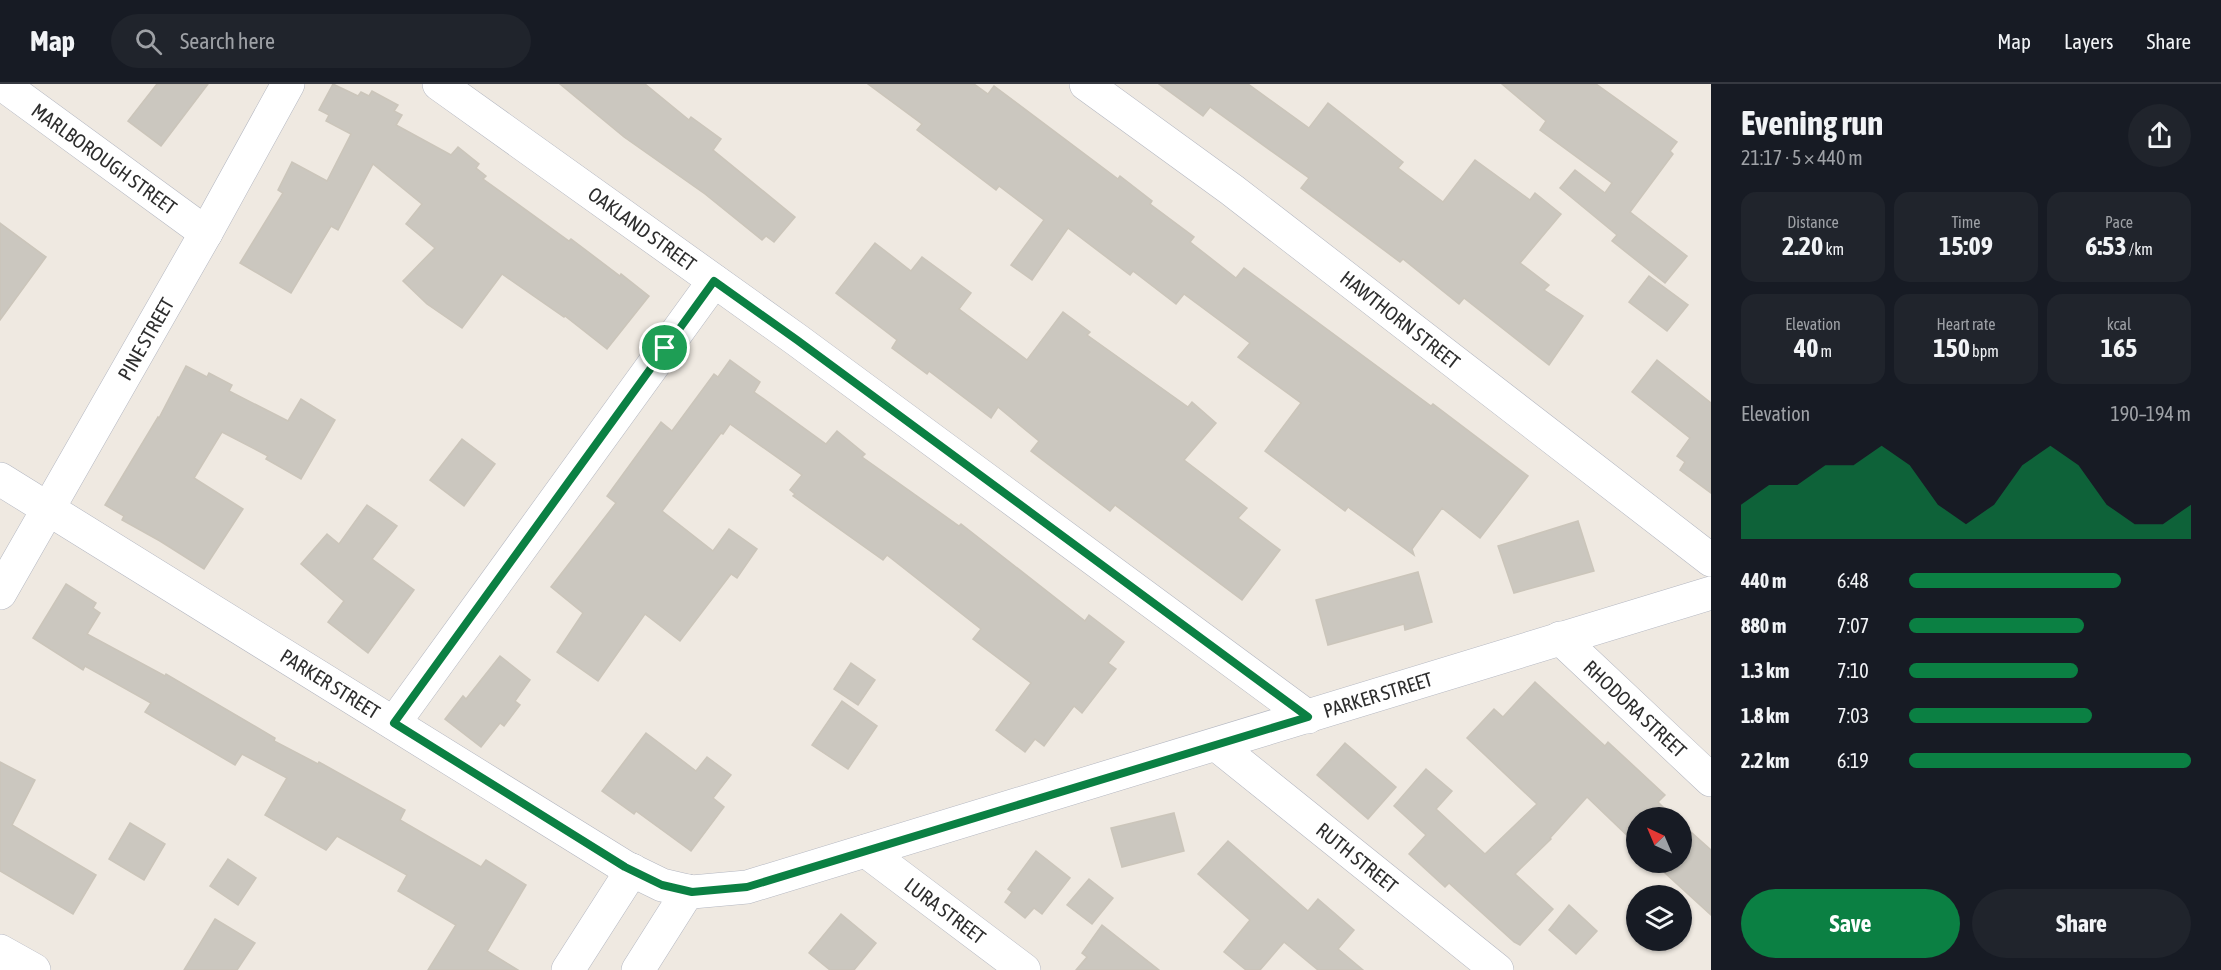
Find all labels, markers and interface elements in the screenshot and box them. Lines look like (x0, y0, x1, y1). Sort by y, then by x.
search box (111, 14, 531, 68)
text: Map (30, 25, 75, 57)
icon: search (132, 25, 165, 58)
text: Search here (180, 28, 275, 54)
text: Map (1997, 29, 2031, 53)
text: Layers (2064, 29, 2114, 53)
text: Share (2147, 29, 2191, 53)
street label: MARLBOROUGH STREET (27, 98, 181, 219)
text: Evening run (1741, 104, 1883, 142)
button: share (2128, 104, 2191, 167)
text: 21:17 · 5 × 440 m (1741, 146, 1863, 169)
street label: OAKLAND STREET (584, 182, 701, 276)
text: Distance (1787, 213, 1839, 231)
text: Time (1951, 213, 1981, 231)
text: Pace (2105, 213, 2133, 231)
text: 2.20 (1782, 231, 1823, 261)
text: 15:09 (1939, 231, 1993, 261)
text: 6:53 (2085, 231, 2127, 261)
text: km (1823, 240, 1844, 258)
text: /km (2127, 240, 2153, 258)
street label: HAWTHORN STREET (1336, 266, 1465, 373)
street label: PINE STREET (113, 293, 178, 384)
text: Elevation (1785, 315, 1841, 333)
text: Heart rate (1937, 315, 1995, 333)
text: kcal (2107, 315, 2131, 333)
pin (639, 322, 690, 373)
icon: arrive (648, 331, 681, 364)
text: 40 (1794, 333, 1818, 363)
text: 150 (1933, 333, 1970, 363)
text: 165 (2101, 333, 2137, 363)
text: m (1818, 342, 1832, 360)
text: bpm (1970, 342, 1999, 360)
text: Elevation (1741, 402, 1810, 425)
text: 190–194 m (2110, 402, 2191, 425)
text: 440 m (1741, 569, 1786, 592)
text: 6:48 (1837, 569, 1869, 592)
text: 880 m (1741, 614, 1786, 637)
text: 7:07 (1837, 614, 1869, 637)
street label: PARKER STREET (276, 644, 384, 723)
street label: RHODORA STREET (1579, 655, 1692, 762)
text: 1.3 km (1741, 659, 1789, 682)
text: 7:10 (1837, 659, 1869, 682)
street label: PARKER STREET (1321, 667, 1435, 722)
text: 1.8 km (1741, 704, 1789, 727)
text: 7:03 (1837, 704, 1869, 727)
text: 2.2 km (1741, 749, 1789, 772)
text: 6:19 (1837, 749, 1869, 772)
north arrow (1626, 807, 1692, 873)
map controls (1626, 807, 1692, 951)
street label: RUTH STREET (1312, 818, 1403, 898)
street label: LURA STREET (900, 873, 990, 949)
button: layers (1626, 885, 1692, 951)
button: Save (1741, 889, 1960, 958)
button: Share (1972, 889, 2191, 958)

